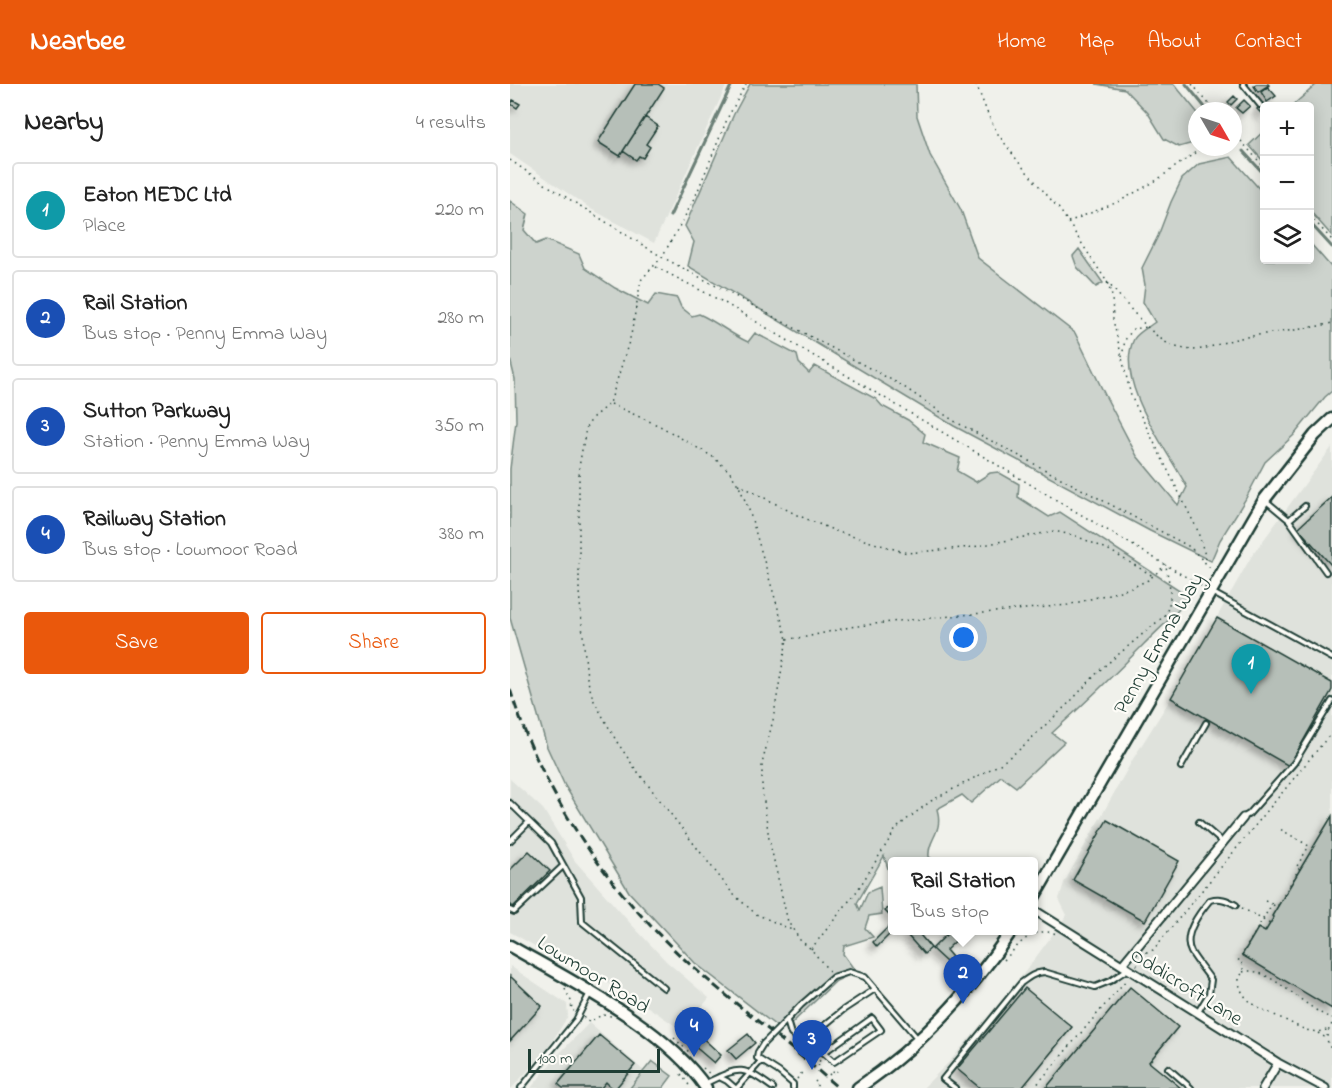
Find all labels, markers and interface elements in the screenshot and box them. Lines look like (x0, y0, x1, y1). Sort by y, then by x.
text: Nearbee (30, 22, 125, 63)
text: Home (997, 27, 1046, 57)
text: Map (1079, 27, 1114, 57)
text: About (1147, 27, 1201, 57)
text: Contact (1234, 27, 1302, 57)
north arrow (1188, 102, 1242, 156)
map controls (1260, 102, 1314, 264)
button: + (1260, 102, 1314, 156)
text: Nearby (24, 104, 103, 142)
text: 4 results (416, 109, 486, 138)
button: − (1260, 156, 1314, 210)
text: Eaton MEDC Ltd (83, 180, 232, 212)
text: 1 (42, 196, 49, 225)
text: 220 m (435, 196, 484, 225)
button: layers (1260, 210, 1314, 264)
text: Place (83, 212, 125, 241)
text: Rail Station (83, 288, 187, 320)
text: 2 (41, 304, 50, 333)
text: 280 m (437, 304, 484, 333)
text: Bus stop · Penny Emma Way (83, 320, 327, 349)
text: Sutton Parkway (83, 396, 231, 428)
text: 3 (41, 412, 50, 441)
text: 350 m (435, 412, 484, 441)
text: Station · Penny Emma Way (83, 428, 310, 457)
text: Railway Station (83, 504, 226, 536)
text: 4 (41, 520, 50, 549)
text: 380 m (439, 520, 484, 549)
text: Bus stop · Lowmoor Road (83, 536, 297, 565)
street label: Penny Emma Way (1107, 568, 1214, 721)
button: Save (24, 612, 249, 674)
button: Share (261, 612, 486, 674)
your location (949, 623, 978, 652)
pin: 1 (1232, 644, 1270, 694)
popup (888, 857, 1038, 935)
text: Rail Station (911, 866, 1015, 898)
text: Bus stop (911, 898, 989, 927)
street label: Lowmoor Road (531, 929, 655, 1022)
street label: Oddicroft Lane (1124, 941, 1249, 1035)
pin: 2 (944, 954, 982, 1004)
pin: 4 (674, 1008, 714, 1057)
pin: 3 (792, 1020, 832, 1070)
scale bar (528, 1046, 660, 1074)
text: 100 m (537, 1047, 572, 1071)

